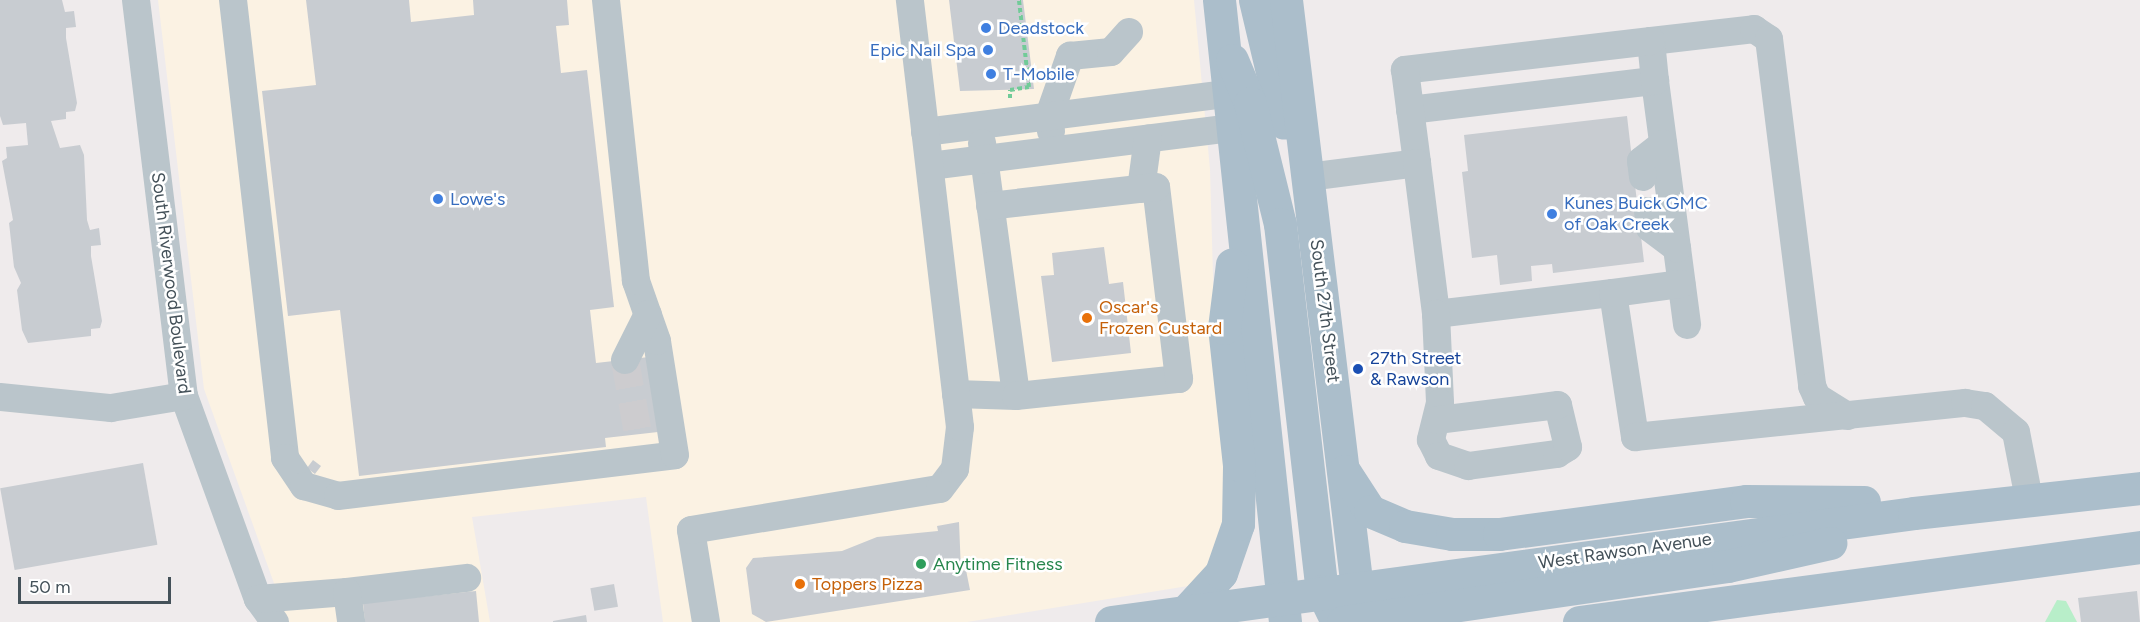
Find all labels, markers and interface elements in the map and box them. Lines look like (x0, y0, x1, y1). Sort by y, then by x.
place label: Deadstock (998, 17, 1084, 39)
marker: Deadstock (979, 21, 993, 35)
place label: Epic Nail Spa (870, 39, 976, 61)
marker: Epic Nail Spa (981, 43, 995, 57)
place label: T-Mobile (1003, 63, 1075, 85)
marker: T-Mobile (984, 67, 998, 81)
street label: South Riverwood Boulevard (147, 171, 195, 395)
place label: Lowe's (450, 188, 505, 210)
marker: Lowe's (431, 192, 445, 206)
place label: Kunes Buick GMC of Oak Creek (1564, 193, 1708, 236)
marker: Kunes Buick GMC of Oak Creek (1545, 207, 1559, 221)
street label: South 27th Street (1305, 238, 1345, 384)
place label: Oscar's Frozen Custard (1099, 297, 1222, 340)
marker: Oscar's Frozen Custard (1080, 311, 1094, 325)
place label: 27th Street & Rawson (1370, 348, 1461, 391)
marker: 27th Street & Rawson (1351, 362, 1365, 376)
street label: West Rawson Avenue (1537, 528, 1713, 574)
place label: Anytime Fitness (933, 553, 1063, 575)
marker: Anytime Fitness (914, 557, 928, 571)
scale bar (21, 565, 174, 603)
place label: Toppers Pizza (812, 573, 923, 595)
text: 50 m (29, 576, 71, 598)
marker: Toppers Pizza (793, 577, 807, 591)

